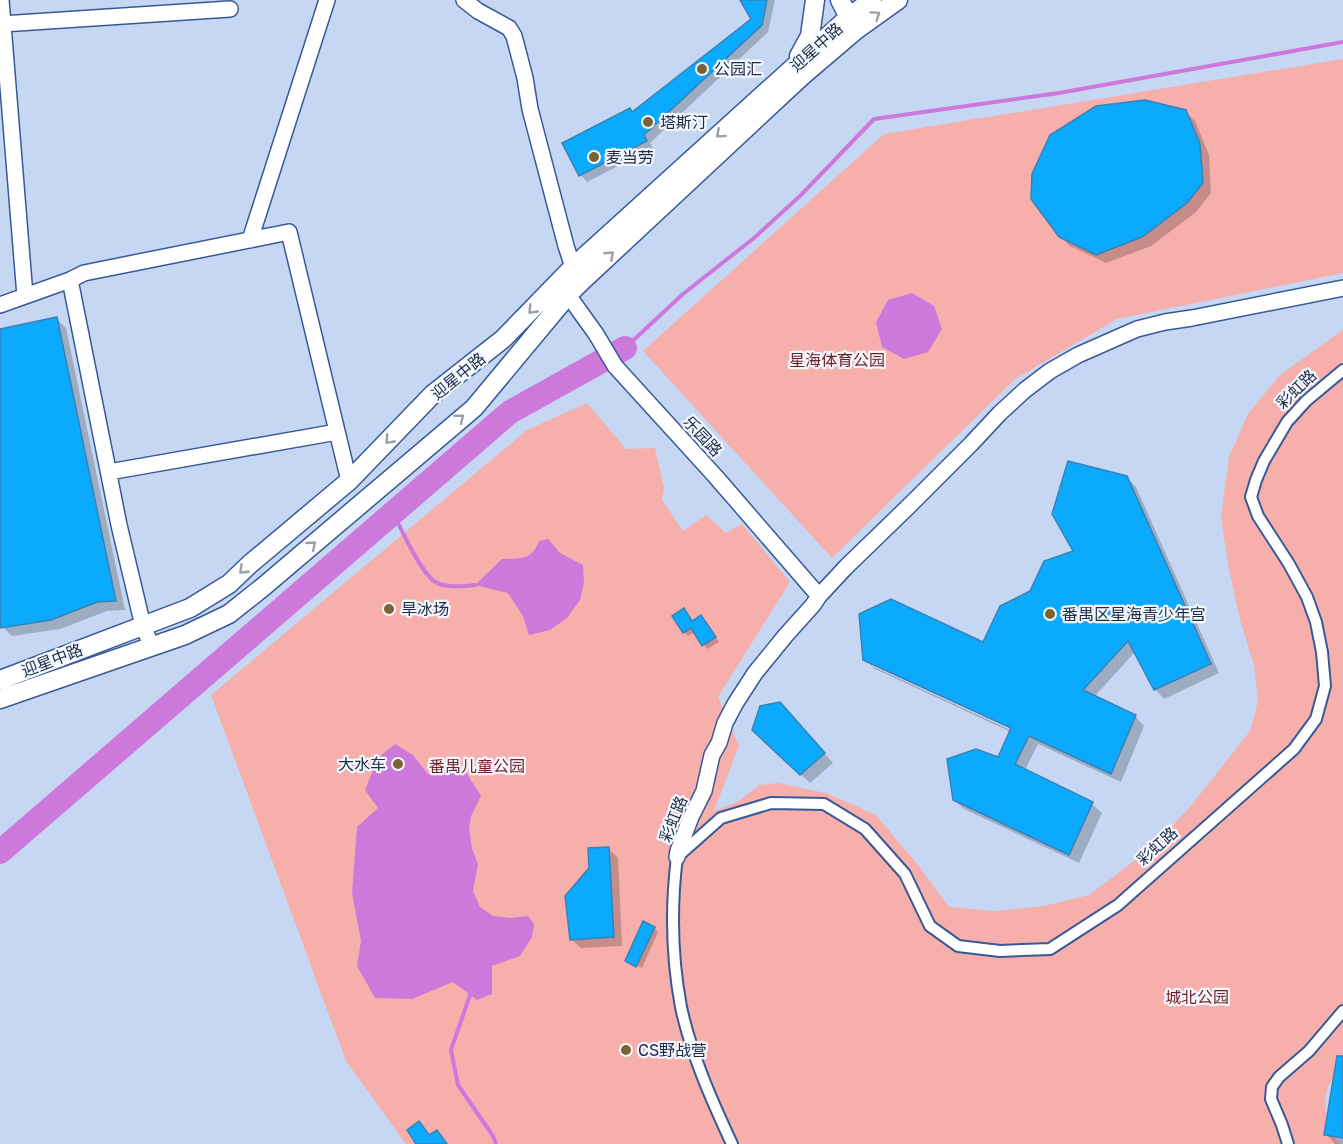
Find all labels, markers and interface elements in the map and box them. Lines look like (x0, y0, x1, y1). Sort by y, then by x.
one-way arrow (869, 12, 880, 23)
street label: 迎星中路 (786, 18, 846, 76)
place label: 公园汇 (714, 59, 762, 79)
marker: 公园汇 (695, 62, 709, 76)
place label: 塔斯汀 (660, 112, 708, 132)
marker: 塔斯汀 (641, 115, 655, 129)
one-way arrow (716, 127, 727, 138)
place label: 麦当劳 (606, 147, 654, 167)
marker: 麦当劳 (587, 150, 601, 164)
one-way arrow (603, 251, 614, 262)
one-way arrow (529, 302, 540, 313)
street label: 迎星中路 (427, 348, 489, 404)
park label: 星海体育公园 (789, 350, 885, 370)
street label: 彩虹路 (1272, 365, 1320, 413)
street label: 乐园路 (679, 412, 727, 460)
one-way arrow (453, 415, 464, 426)
one-way arrow (385, 433, 396, 444)
one-way arrow (305, 541, 316, 552)
one-way arrow (240, 563, 251, 574)
place label: 旱冰场 (401, 599, 449, 619)
marker: 旱冰场 (382, 602, 396, 616)
place label: 番禺区星海青少年宫 (1062, 604, 1206, 624)
marker: 番禺区星海青少年宫 (1043, 607, 1057, 621)
street label: 迎星中路 (19, 639, 85, 681)
place label: 大水车 (338, 754, 386, 774)
park label: 番禺儿童公园 (429, 756, 525, 776)
marker: 大水车 (391, 757, 405, 771)
street label: 彩虹路 (655, 793, 691, 845)
street label: 彩虹路 (1132, 823, 1182, 869)
park label: 城北公园 (1165, 987, 1229, 1007)
place label: CS野战营 (638, 1040, 707, 1060)
marker: CS野战营 (619, 1043, 633, 1057)

